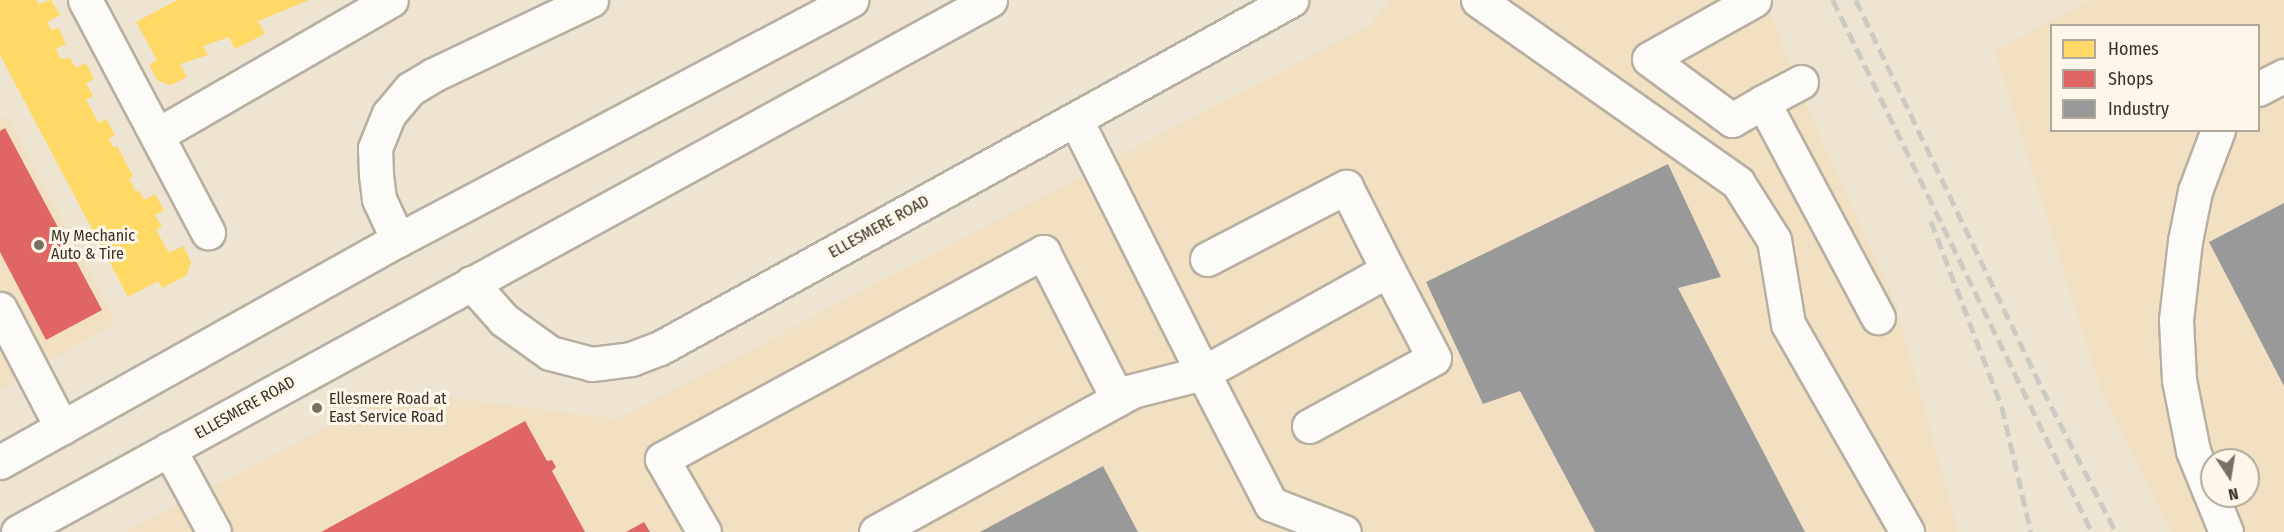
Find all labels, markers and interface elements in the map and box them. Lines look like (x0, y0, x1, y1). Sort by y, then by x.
legend (2050, 24, 2260, 132)
text: Homes (2108, 38, 2159, 60)
text: Shops (2108, 68, 2153, 90)
text: Industry (2108, 98, 2169, 120)
street label: ELLESMERE ROAD (825, 191, 933, 263)
place label: My Mechanic Auto & Tire (51, 226, 135, 264)
marker: My Mechanic Auto & Tire (32, 238, 46, 252)
street label: ELLESMERE ROAD (191, 372, 299, 444)
place label: Ellesmere Road at East Service Road (329, 389, 447, 427)
marker: Ellesmere Road at East Service Road (310, 401, 324, 415)
north arrow (2200, 448, 2260, 508)
text: N (2227, 484, 2240, 504)

